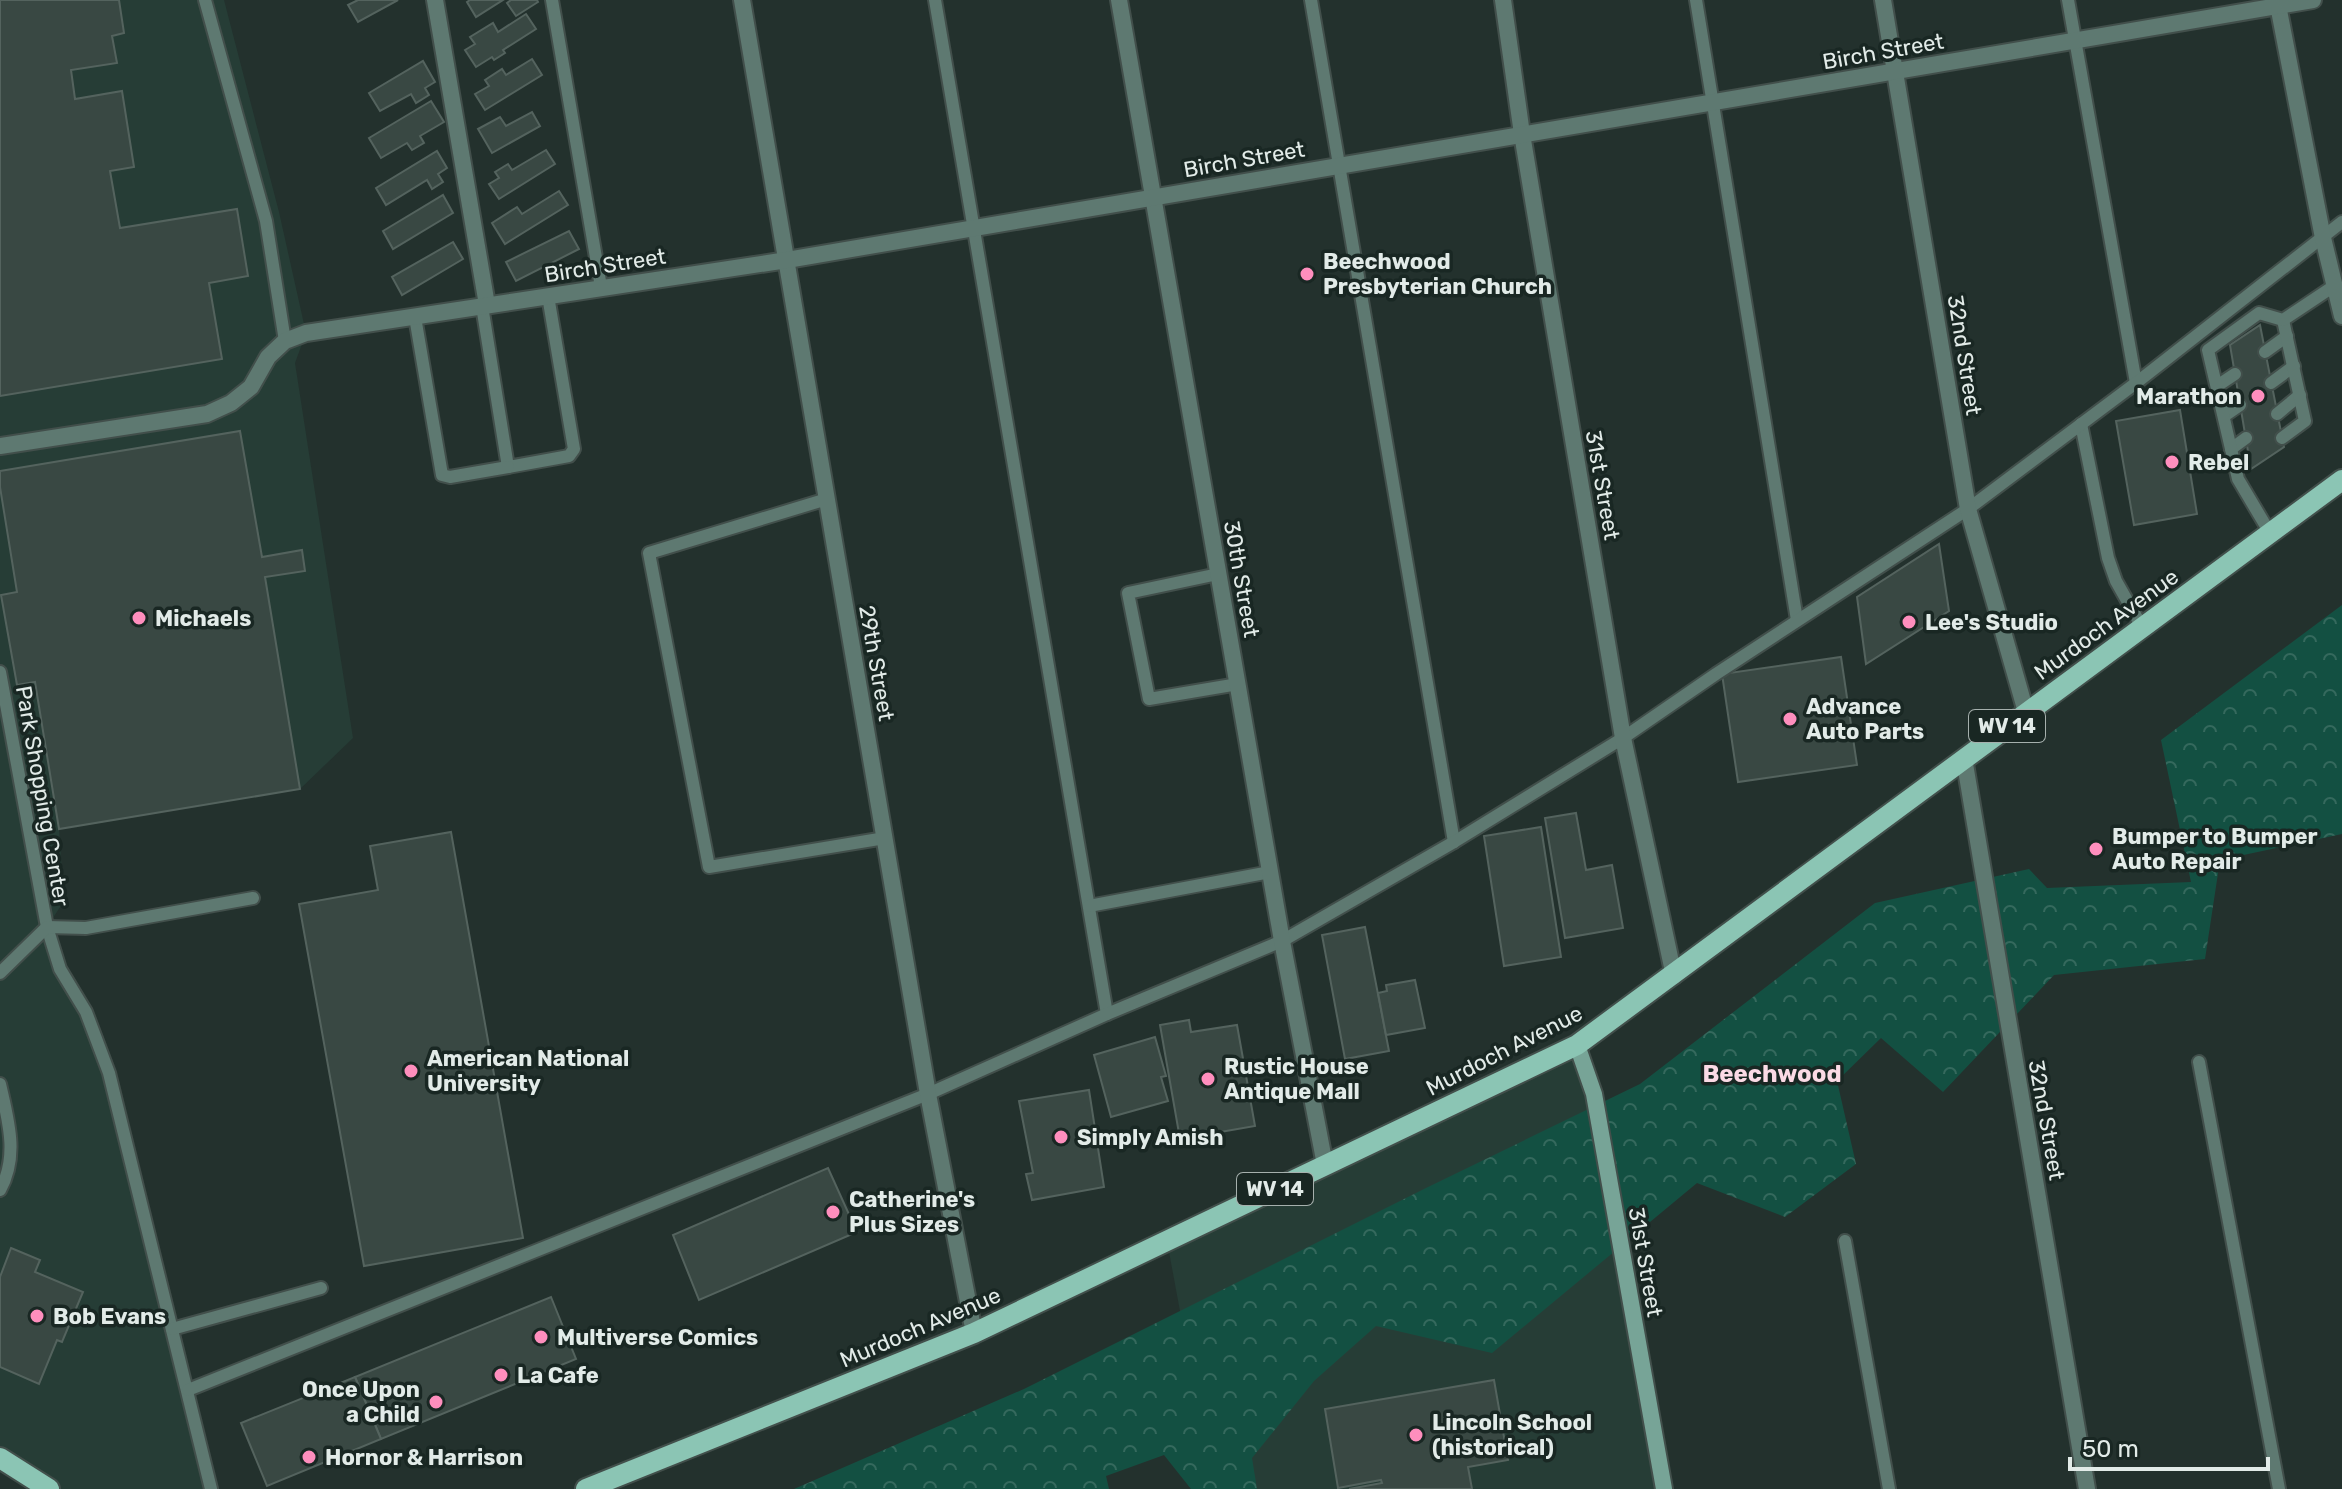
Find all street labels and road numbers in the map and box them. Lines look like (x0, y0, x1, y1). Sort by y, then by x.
street label: Birch Street (1820, 27, 1946, 75)
street label: Birch Street (1181, 135, 1307, 183)
street label: Birch Street (542, 243, 668, 288)
street label: 32nd Street (1942, 293, 1987, 418)
street label: 31st Street (1580, 428, 1626, 542)
street label: 30th Street (1218, 519, 1265, 640)
street label: Murdoch Avenue (2029, 563, 2184, 686)
street label: 29th Street (853, 603, 900, 723)
street label: Park Shopping Center (10, 684, 75, 909)
road number: WV 14 (1969, 710, 2045, 742)
street label: Murdoch Avenue (1421, 999, 1587, 1102)
street label: 32nd Street (2023, 1058, 2070, 1183)
road number: WV 14 (1237, 1173, 1313, 1205)
street label: 31st Street (1623, 1205, 1669, 1319)
street label: Murdoch Avenue (836, 1281, 1005, 1373)

